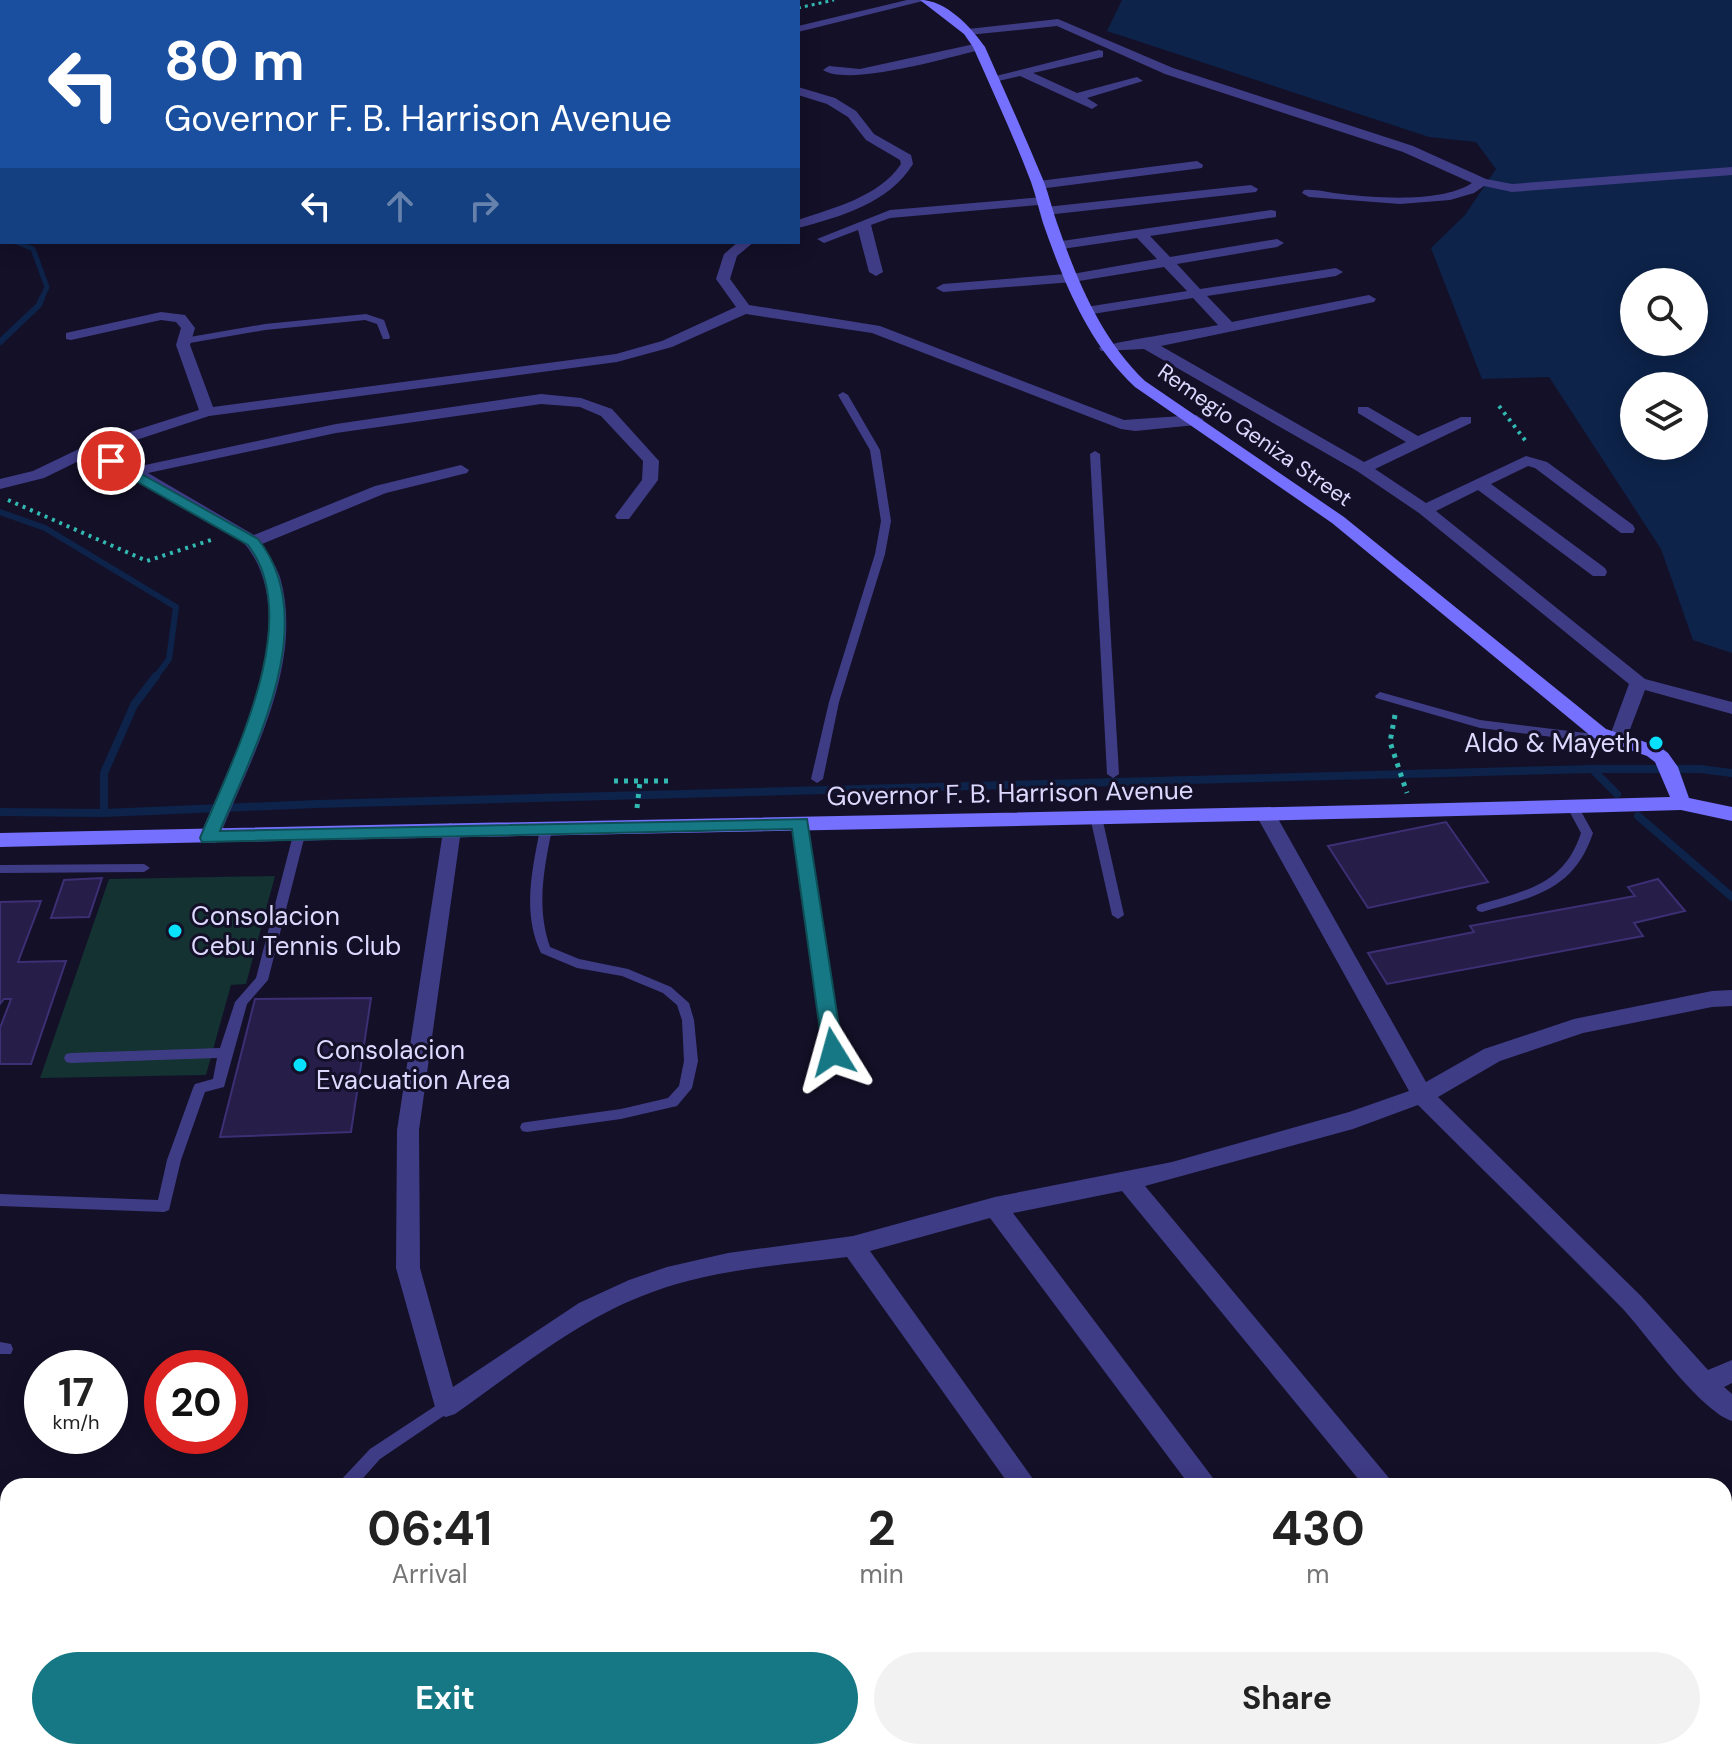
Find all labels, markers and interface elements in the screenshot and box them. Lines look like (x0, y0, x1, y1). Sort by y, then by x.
text: 80 m (164, 24, 305, 97)
icon: left (32, 32, 136, 136)
text: Governor F. B. Harrison Avenue (164, 95, 672, 142)
icon: left (294, 184, 338, 228)
icon: ahead (378, 184, 422, 228)
icon: right (462, 184, 506, 228)
map controls (1620, 268, 1708, 460)
button: search (1620, 268, 1708, 356)
street label: Remegio Geniza Street (1152, 357, 1358, 513)
button: layers (1620, 372, 1708, 460)
pin (77, 427, 145, 495)
icon: arrive (89, 439, 133, 483)
place label: Aldo & Mayeth (1464, 726, 1640, 760)
marker: Aldo & Mayeth (1647, 734, 1665, 752)
street label: Governor F. B. Harrison Avenue (826, 773, 1194, 813)
place label: Consolacion Cebu Tennis Club (191, 899, 401, 963)
marker: Consolacion Cebu Tennis Club (166, 922, 184, 940)
position arrow (791, 1010, 875, 1094)
place label: Consolacion Evacuation Area (316, 1033, 510, 1097)
marker: Consolacion Evacuation Area (291, 1056, 309, 1074)
speed limit sign: 20 (144, 1350, 248, 1454)
text: 17 (58, 1366, 94, 1418)
text: km/h (52, 1409, 100, 1435)
text: 06:41 (367, 1497, 492, 1560)
text: 2 (868, 1497, 895, 1560)
text: 430 (1271, 1497, 1365, 1560)
text: Arrival (392, 1557, 468, 1591)
text: min (859, 1557, 904, 1591)
text: m (1306, 1557, 1329, 1591)
button: Exit (32, 1652, 858, 1744)
button: Share (874, 1652, 1700, 1744)

